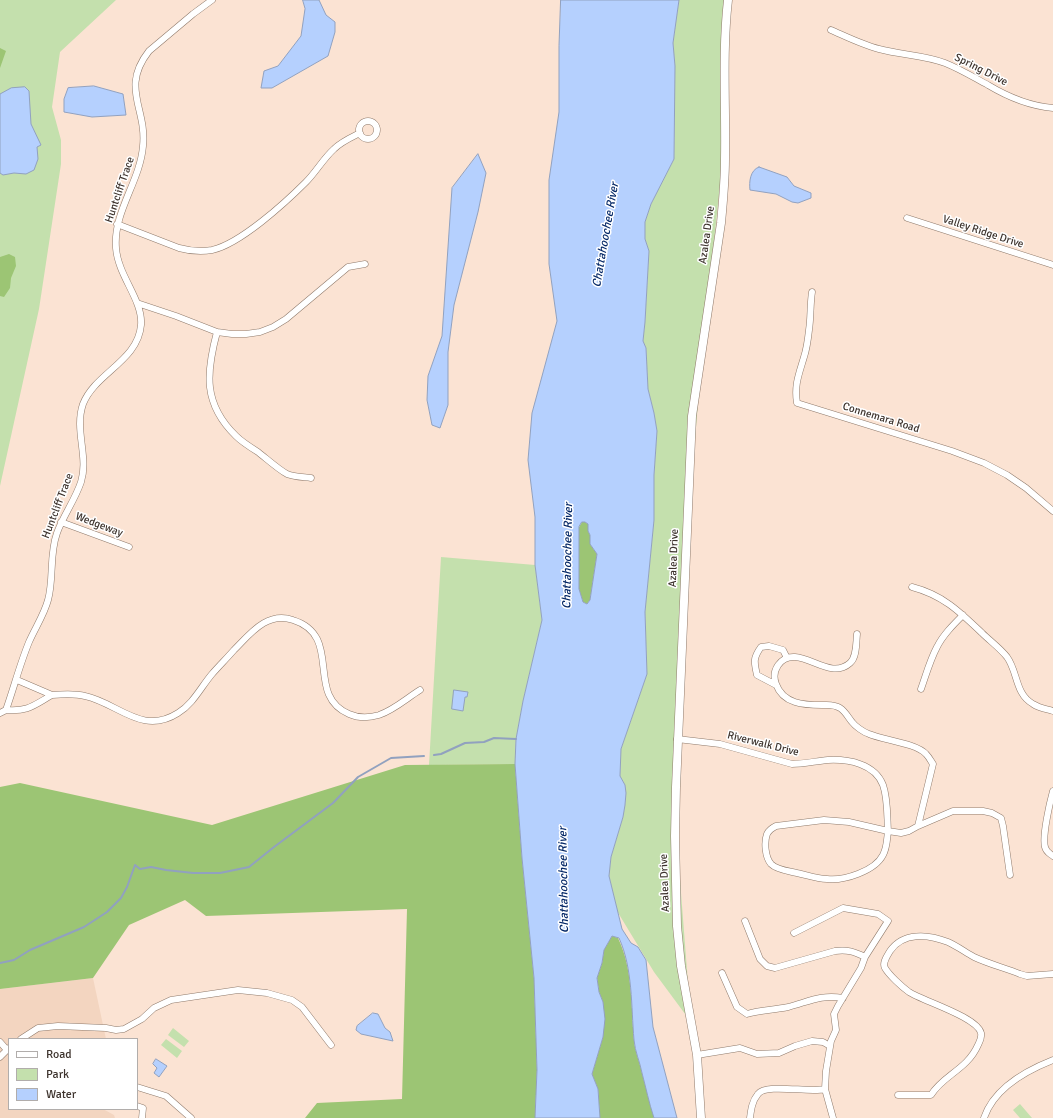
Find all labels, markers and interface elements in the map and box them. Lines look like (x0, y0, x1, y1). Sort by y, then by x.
street label: Spring Drive (952, 51, 1010, 89)
street label: Huntcliff Trace (103, 155, 137, 225)
water label: Chattahoochee River (590, 181, 622, 289)
street label: Azalea Drive (696, 205, 718, 265)
street label: Valley Ridge Drive (941, 213, 1025, 251)
street label: Connemara Road (841, 400, 921, 436)
street label: Huntcliff Trace (39, 471, 77, 541)
water label: Chattahoochee River (560, 503, 576, 609)
street label: Wedgeway (73, 510, 125, 540)
street label: Azalea Drive (666, 529, 682, 587)
street label: Riverwalk Drive (726, 729, 800, 759)
water label: Chattahoochee River (556, 827, 572, 933)
street label: Azalea Drive (657, 854, 673, 912)
legend (8, 1038, 138, 1110)
text: Road (46, 1047, 72, 1062)
text: Park (46, 1067, 69, 1082)
text: Water (46, 1087, 76, 1102)

